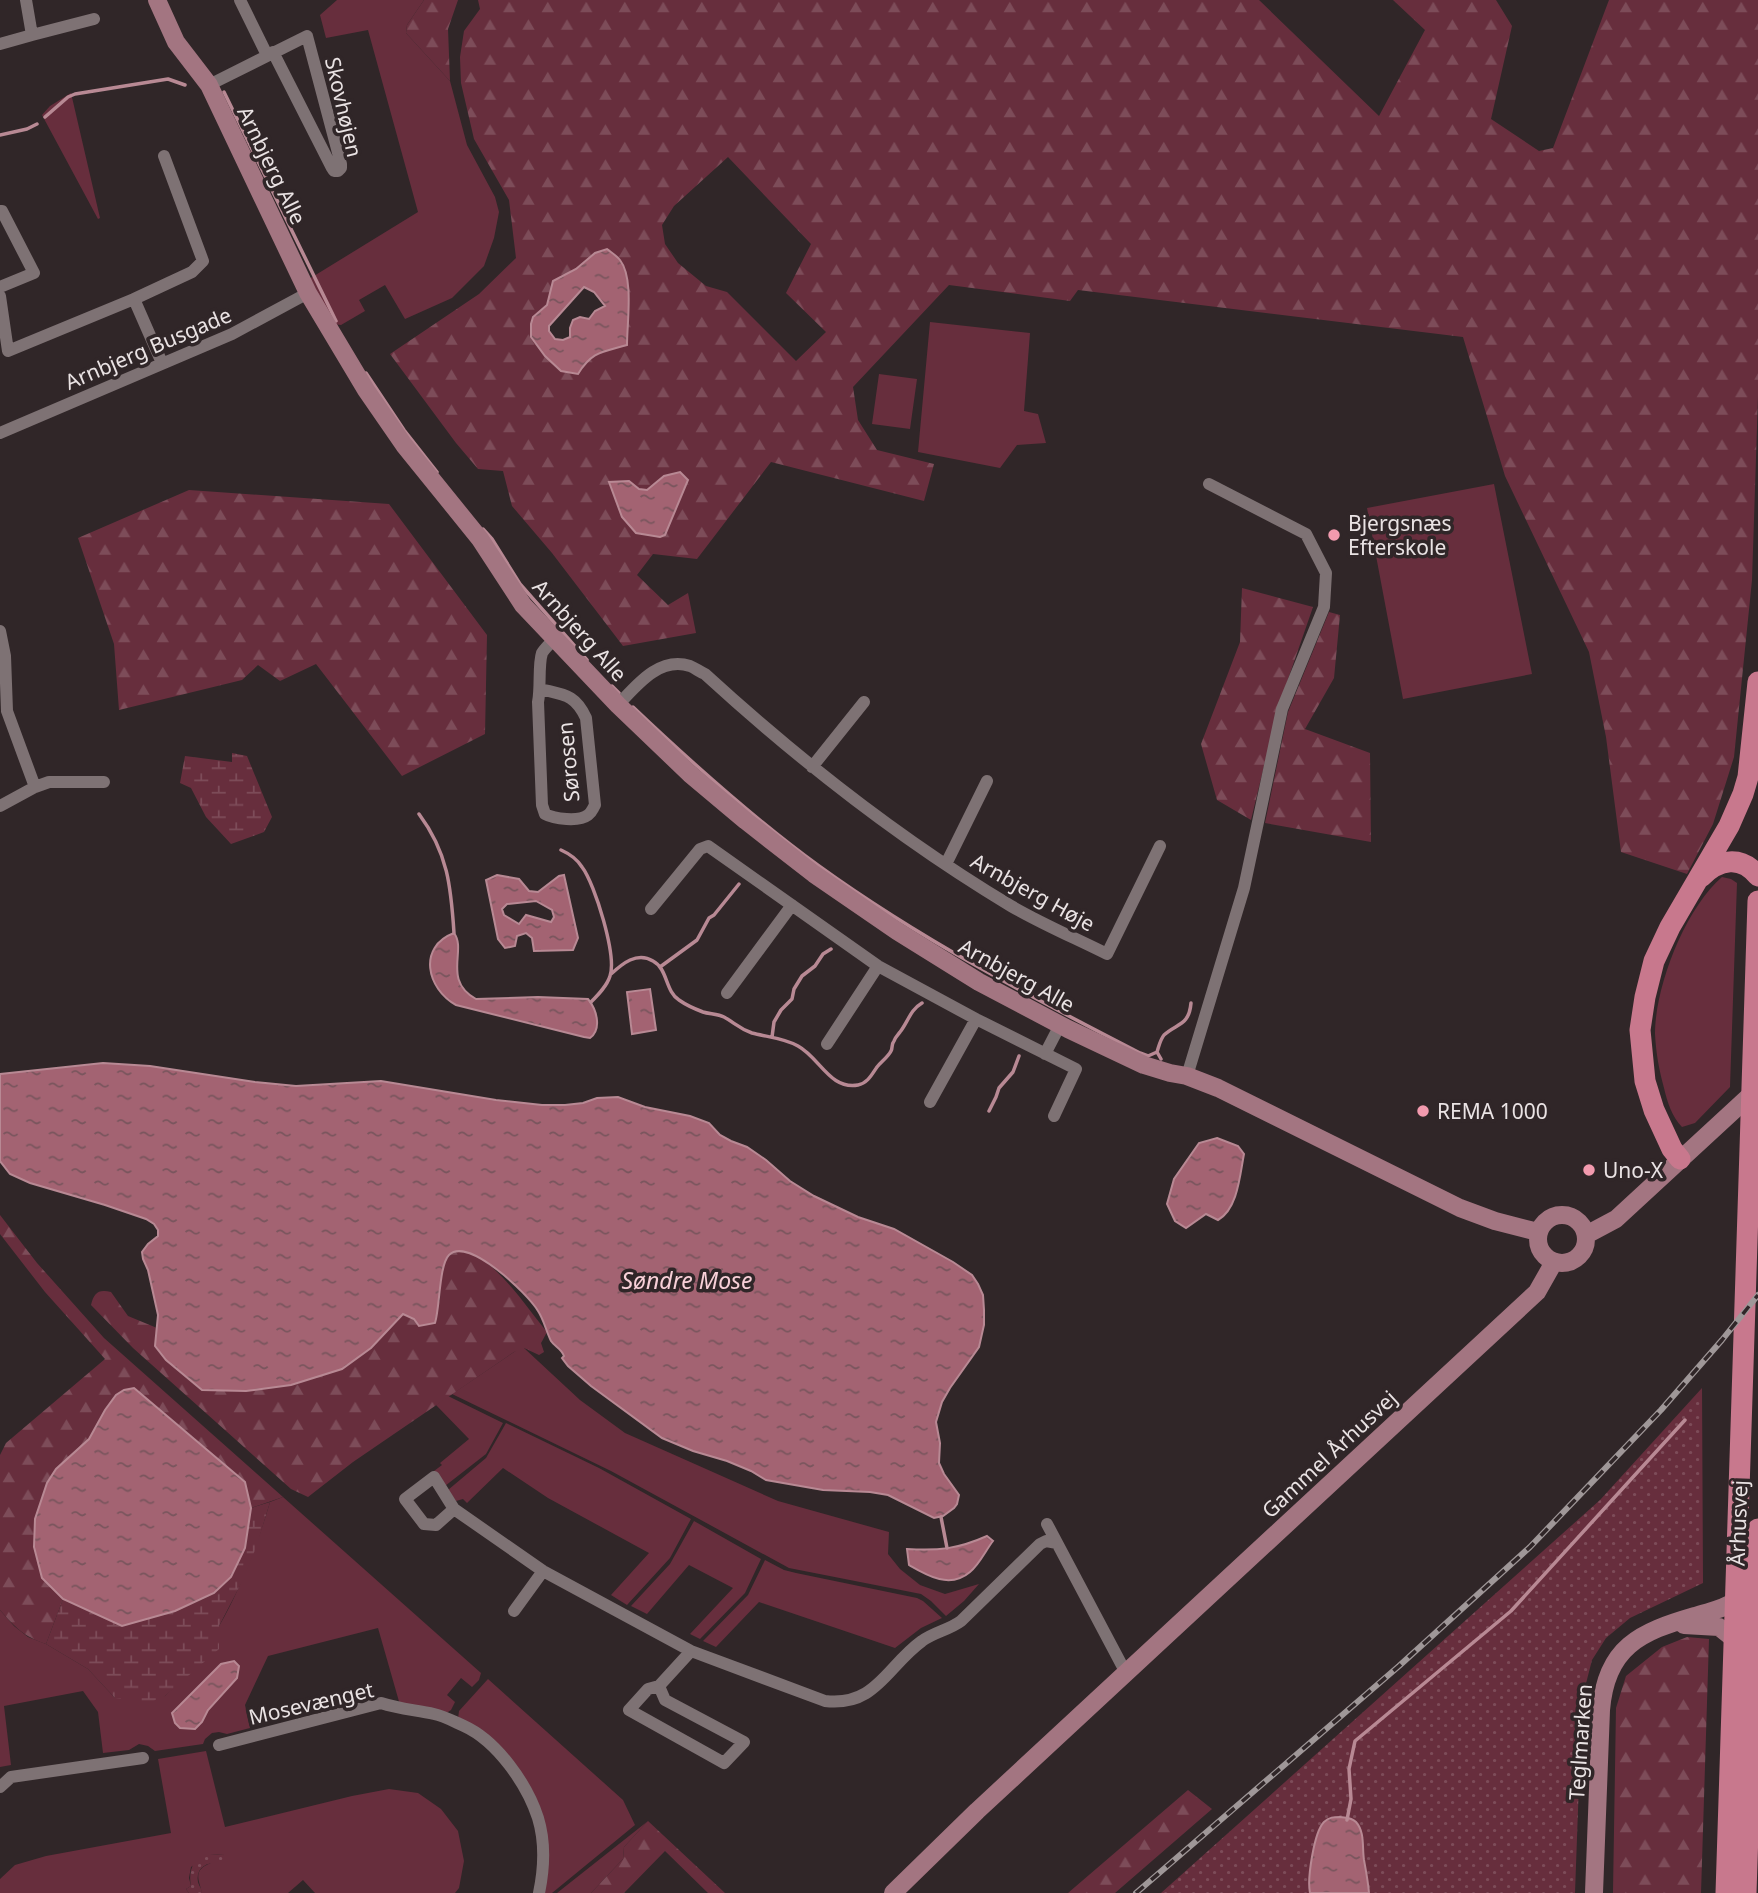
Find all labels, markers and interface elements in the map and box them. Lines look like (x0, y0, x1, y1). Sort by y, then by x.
street label: Skovhøjen (319, 54, 369, 160)
street label: Arnbjerg Alle (231, 101, 313, 229)
street label: Arnbjerg Busgade (60, 300, 236, 396)
place label: Bjergsnæs Efterskole (1348, 509, 1452, 561)
marker: Bjergsnæs Efterskole (1326, 527, 1342, 543)
street label: Arnbjerg Alle (527, 573, 633, 687)
street label: Sørosen (551, 721, 585, 803)
street label: Arnbjerg Høje (966, 846, 1100, 938)
street label: Arnbjerg Alle (954, 932, 1080, 1018)
place label: REMA 1000 (1437, 1097, 1548, 1125)
marker: REMA 1000 (1415, 1103, 1431, 1119)
place label: Uno-X (1603, 1156, 1664, 1184)
marker: Uno-X (1581, 1162, 1597, 1178)
water label: Søndre Mose (621, 1264, 753, 1296)
street label: Gammel Århusvej (1255, 1384, 1403, 1524)
street label: Århusvej (1723, 1480, 1753, 1566)
street label: Mosevænget (246, 1675, 377, 1731)
street label: Teglmarken (1562, 1683, 1598, 1801)

